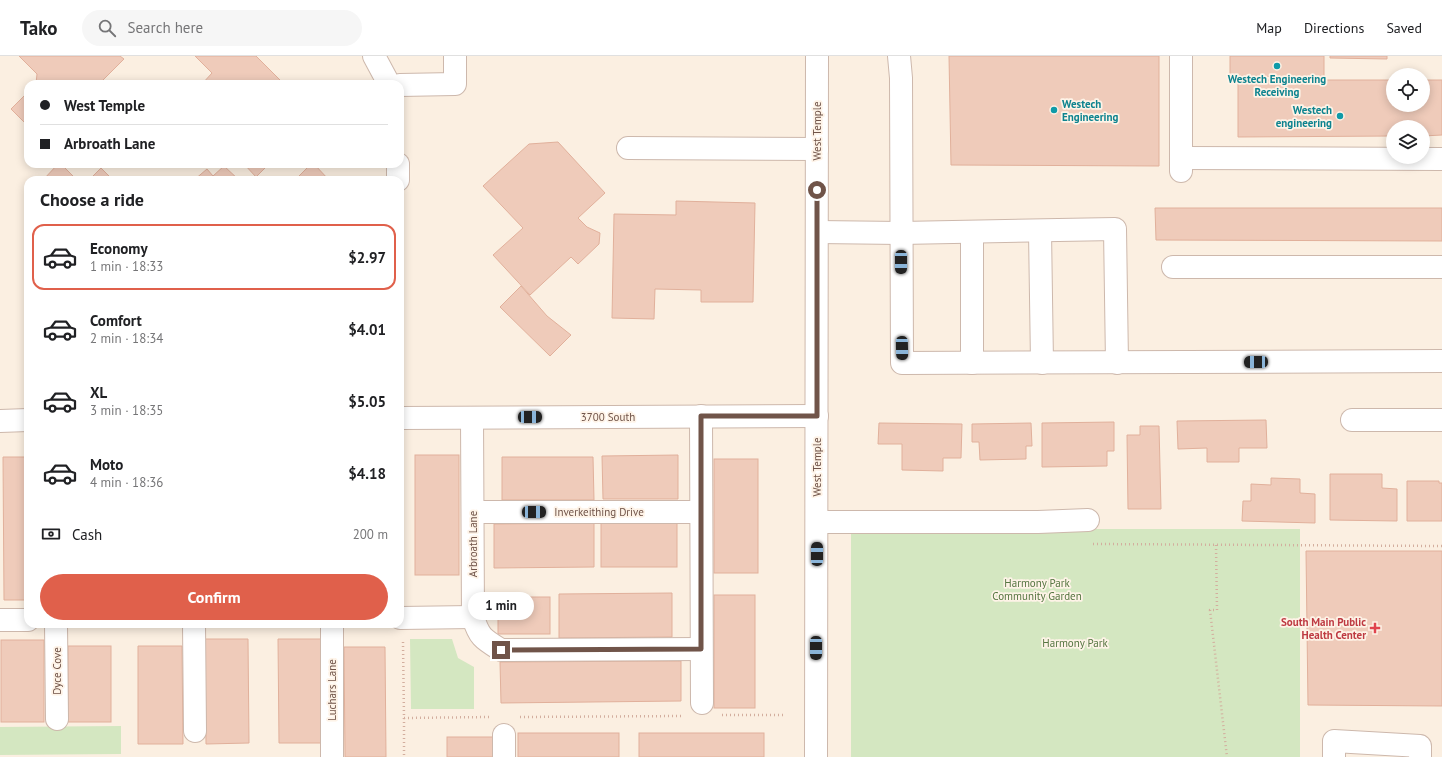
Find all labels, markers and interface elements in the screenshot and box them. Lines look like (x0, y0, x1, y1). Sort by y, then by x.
search box (82, 10, 362, 46)
text: Tako (20, 16, 58, 40)
icon: search (96, 17, 118, 39)
text: Search here (128, 18, 203, 37)
text: Map (1256, 19, 1282, 37)
text: Directions (1304, 19, 1364, 37)
text: Saved (1386, 19, 1422, 37)
marker: Westech Engineering Receiving (1272, 61, 1282, 71)
map controls (1386, 68, 1430, 164)
button: locate (1386, 68, 1430, 112)
place label: Westech Engineering Receiving (1228, 72, 1326, 99)
text: West Temple (64, 96, 145, 115)
place label: Westech Engineering (1062, 97, 1119, 124)
street label: West Temple (810, 101, 824, 161)
place label: Westech engineering (1276, 103, 1332, 130)
marker: Westech Engineering (1049, 105, 1059, 115)
marker: Westech engineering (1335, 111, 1345, 121)
button: layers (1386, 120, 1430, 164)
text: Arbroath Lane (64, 134, 155, 153)
route start (808, 181, 826, 199)
text: Choose a ride (40, 188, 144, 211)
icon: car (42, 239, 78, 275)
text: Economy (90, 239, 148, 258)
text: $2.97 (348, 248, 386, 267)
car (895, 250, 907, 274)
text: 1 min · 18:33 (90, 258, 163, 275)
icon: car (42, 311, 78, 347)
text: Comfort (90, 311, 142, 330)
text: $4.01 (348, 320, 386, 339)
text: 2 min · 18:34 (90, 330, 163, 347)
car (896, 336, 908, 360)
car (1244, 356, 1268, 368)
icon: car (42, 383, 78, 419)
text: XL (90, 383, 107, 402)
text: $5.05 (348, 392, 386, 411)
text: 3 min · 18:35 (90, 402, 163, 419)
street label: 3700 South (581, 410, 635, 424)
car (518, 411, 542, 423)
street label: West Temple (810, 437, 824, 497)
icon: car (42, 455, 78, 491)
text: Moto (90, 455, 123, 474)
text: $4.18 (348, 464, 386, 483)
text: 4 min · 18:36 (90, 474, 163, 491)
street label: Inverkeithing Drive (554, 505, 644, 519)
car (522, 506, 546, 518)
street label: Arbroath Lane (466, 510, 480, 577)
icon: cash (40, 523, 62, 545)
text: Cash (72, 525, 102, 544)
text: 200 m (353, 526, 388, 543)
car (811, 542, 823, 566)
button: Confirm (40, 574, 388, 620)
park label: Harmony Park Community Garden (992, 576, 1082, 603)
callout: 1 min (468, 592, 534, 620)
text: 1 min (485, 597, 517, 614)
place label: South Main Public Health Center (1281, 615, 1366, 642)
marker: South Main Public Health Center (1369, 622, 1381, 634)
car (810, 636, 822, 660)
park label: Harmony Park (1042, 636, 1108, 650)
route end (492, 641, 510, 659)
street label: Dyce Cove (50, 647, 64, 695)
street label: Luchars Lane (325, 659, 339, 721)

